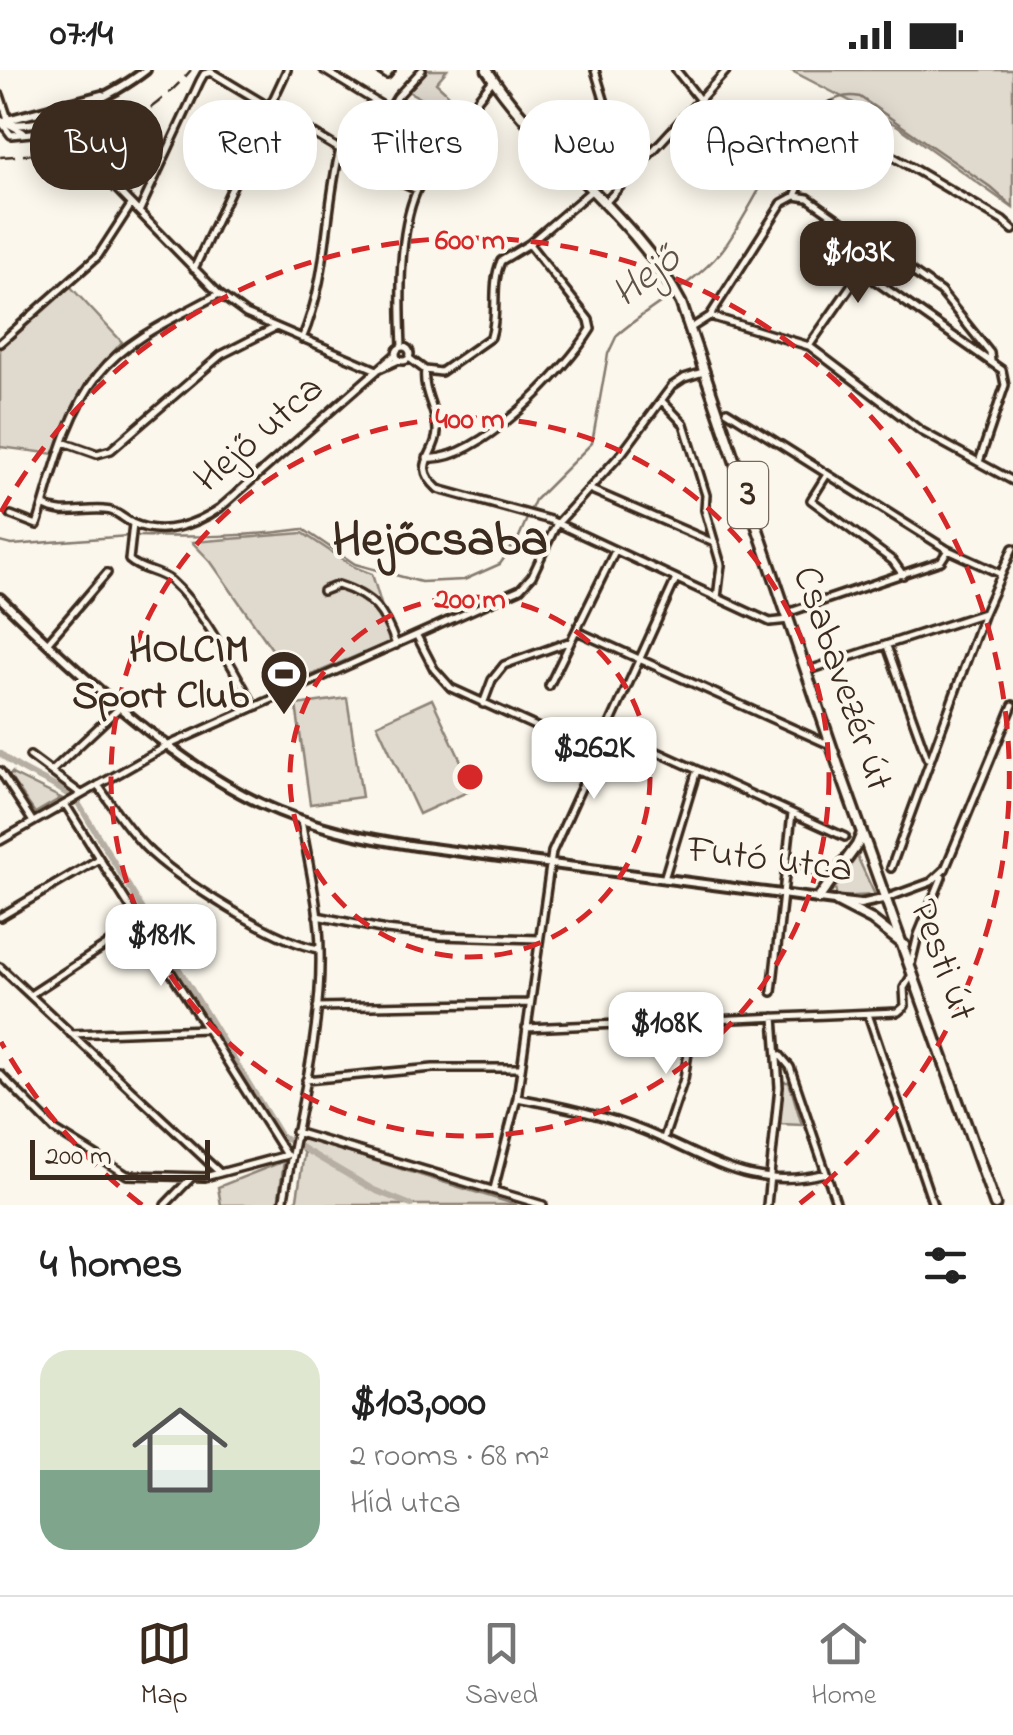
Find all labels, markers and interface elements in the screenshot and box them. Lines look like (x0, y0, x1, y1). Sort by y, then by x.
text: 07:14 (50, 7, 113, 63)
chip: Buy (30, 100, 163, 190)
chip: Rent (183, 100, 317, 190)
chip: Filters (337, 100, 498, 190)
chip: New (518, 100, 650, 190)
chip: Apartment (670, 100, 894, 190)
text: 600 m (435, 220, 505, 264)
pin: $103K (788, 221, 928, 306)
water label: Hejő (599, 230, 696, 324)
text: $103K (822, 230, 894, 277)
street label: Hejő utca (182, 362, 338, 508)
text: 400 m (435, 399, 505, 443)
road number: 3 (728, 462, 768, 528)
district label: Hejőcsaba (332, 505, 548, 578)
street label: Csabavezér út (775, 559, 907, 799)
text: 200 m (433, 579, 506, 623)
place label: HOLCIM Sport Club (72, 622, 249, 727)
sports icon: HOLCIM Sport Club (258, 648, 310, 716)
pin: $262K (524, 717, 664, 802)
text: $262K (554, 726, 634, 773)
centre of rings (452, 759, 488, 795)
street label: Futó utca (683, 822, 856, 900)
street label: Pesti út (892, 892, 990, 1030)
pin: $181K (91, 904, 231, 989)
text: $181K (127, 913, 195, 960)
pin: $108K (596, 992, 736, 1077)
text: $108K (631, 1001, 701, 1048)
scale bar (30, 1135, 210, 1180)
text: 200 m (45, 1137, 112, 1178)
text: 4 homes (40, 1235, 182, 1296)
icon: filters (918, 1238, 973, 1293)
text: $103,000 (350, 1373, 486, 1434)
icon: home (120, 1390, 240, 1510)
text: 2 rooms · 68 m² (350, 1434, 549, 1481)
text: Híd utca (350, 1481, 461, 1528)
tab: Map (137, 1616, 192, 1717)
tab: Saved (465, 1616, 538, 1717)
tab: Home (811, 1616, 876, 1717)

